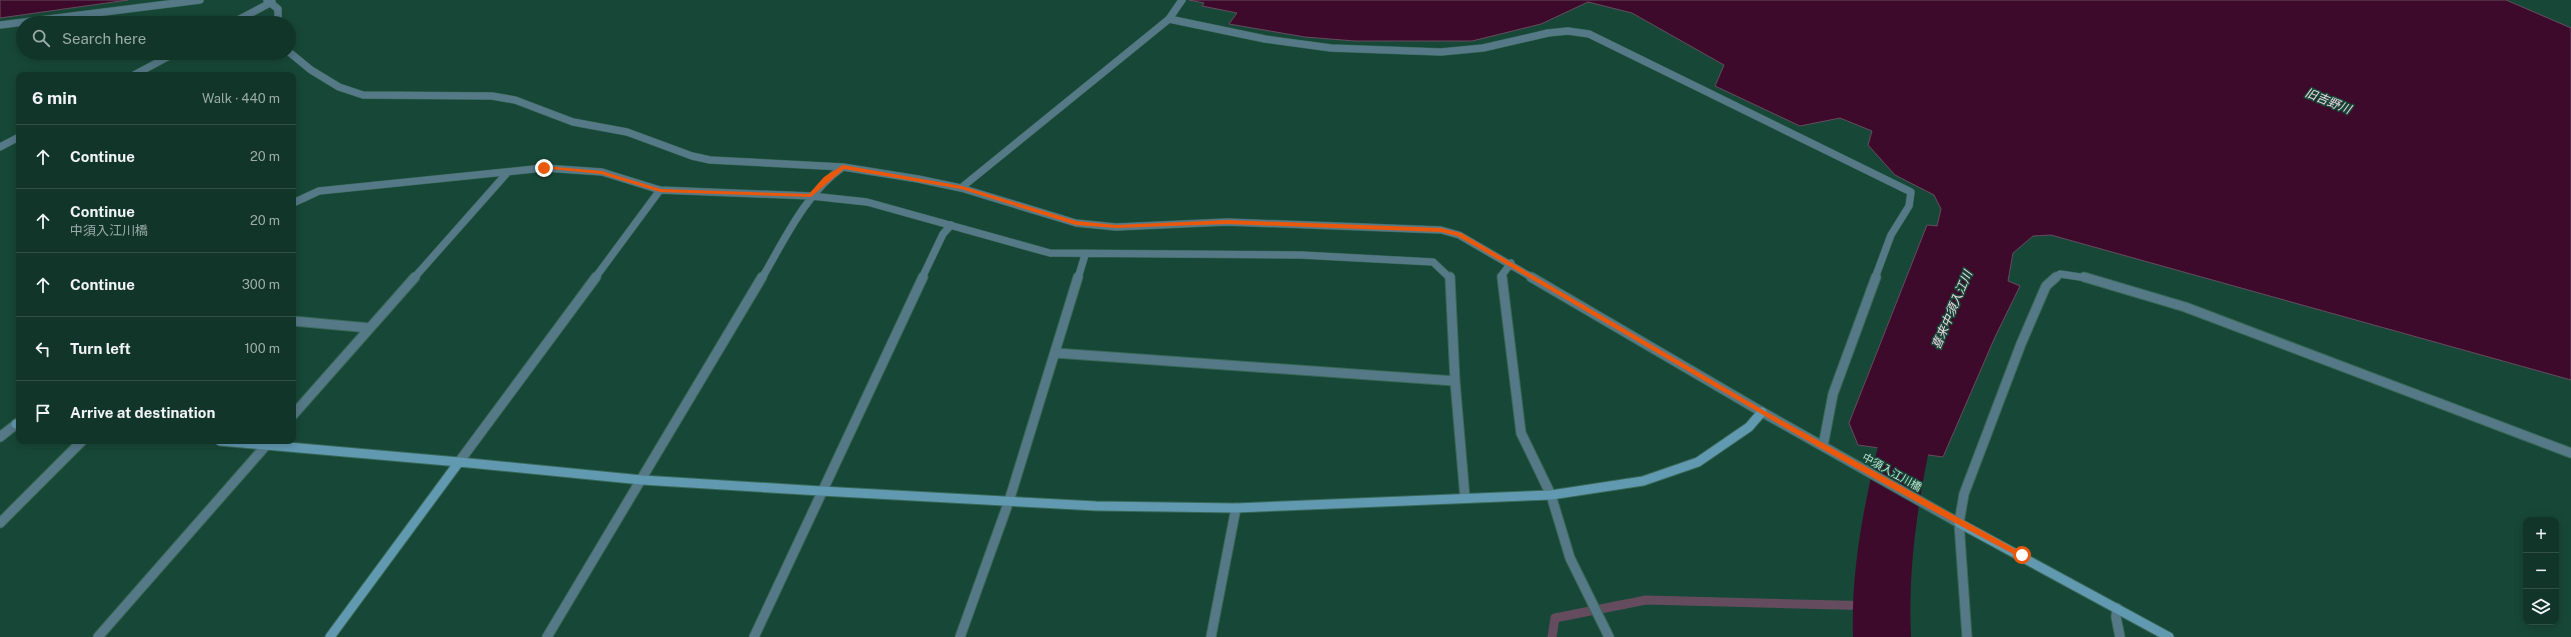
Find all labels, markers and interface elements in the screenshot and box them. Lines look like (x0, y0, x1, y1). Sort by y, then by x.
search box (16, 16, 296, 60)
icon: search (30, 27, 52, 49)
text: Search here (62, 30, 146, 47)
water label: 旧吉野川 (2303, 86, 2355, 117)
text: 6 min (32, 88, 77, 108)
text: Walk · 440 m (202, 91, 280, 106)
icon: ahead (32, 146, 54, 168)
text: Continue (70, 148, 135, 165)
text: 20 m (250, 149, 280, 164)
route end (535, 159, 553, 177)
text: Continue (70, 203, 135, 220)
icon: ahead (32, 210, 54, 232)
text: 20 m (250, 213, 280, 228)
text: 中須入江川橋 (70, 223, 148, 238)
water label: 喜来中須入江川 (1929, 267, 1976, 351)
icon: ahead (32, 274, 54, 296)
text: Continue (70, 276, 135, 293)
text: 300 m (242, 277, 280, 292)
icon: left (32, 338, 54, 360)
text: Turn left (70, 340, 131, 357)
text: 100 m (244, 341, 280, 356)
icon: arrive (32, 402, 54, 424)
text: Arrive at destination (70, 404, 215, 421)
street label: 中須入江川橋 (1860, 451, 1924, 493)
map controls (2523, 517, 2559, 625)
button: + (2523, 517, 2559, 553)
route start (2013, 546, 2031, 564)
button: − (2523, 553, 2559, 589)
button: layers (2523, 589, 2559, 625)

